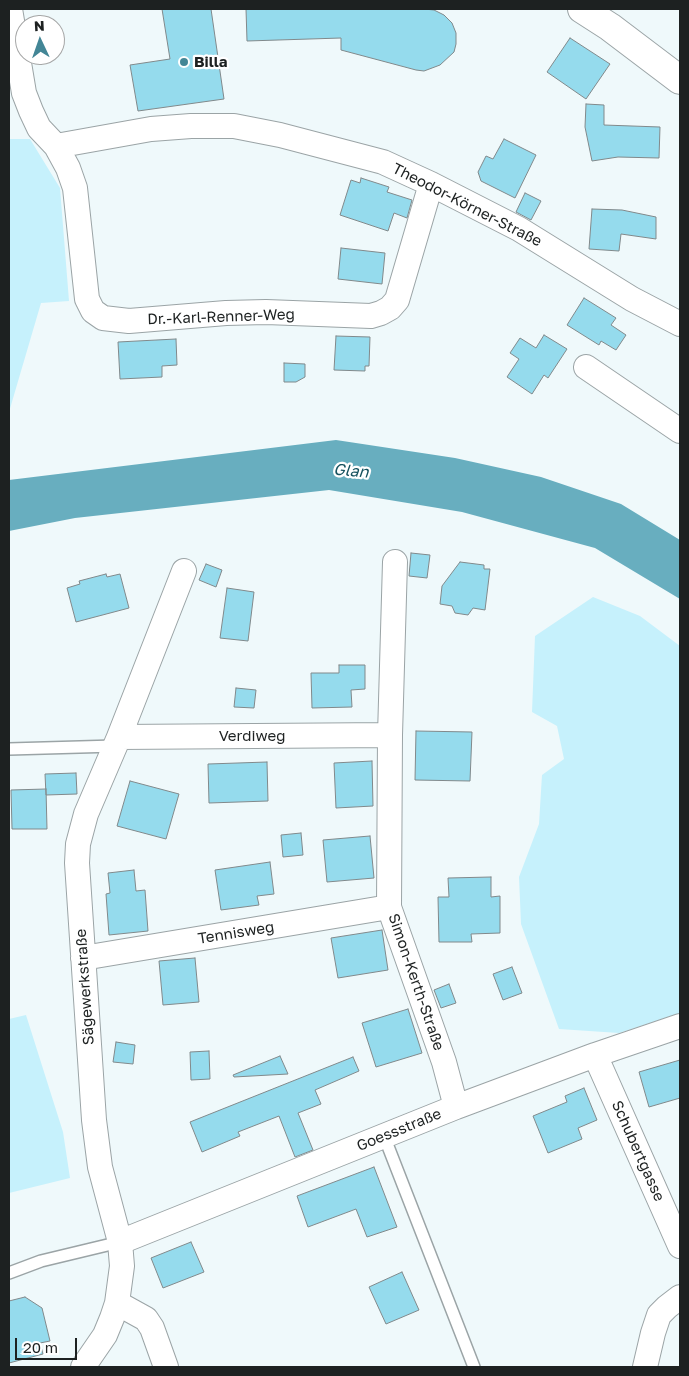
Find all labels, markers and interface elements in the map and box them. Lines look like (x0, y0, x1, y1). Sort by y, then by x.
north arrow (15, 15, 65, 65)
text: N (33, 17, 45, 34)
place label: Billa (194, 53, 227, 71)
marker: Billa (178, 56, 190, 68)
street label: Theodor-Körner-Straße (389, 159, 545, 251)
street label: Dr.-Karl-Renner-Weg (147, 305, 295, 329)
water label: Glan (333, 460, 369, 482)
street label: Verdiweg (219, 727, 285, 745)
street label: Simon-Kerth-Straße (384, 911, 448, 1053)
street label: Tennisweg (197, 918, 275, 948)
street label: Sägewerkstraße (72, 928, 98, 1046)
street label: Schubertgasse (608, 1098, 668, 1204)
street label: Goessstraße (354, 1105, 444, 1155)
scale bar (18, 1328, 80, 1360)
text: 20 m (23, 1338, 58, 1356)

